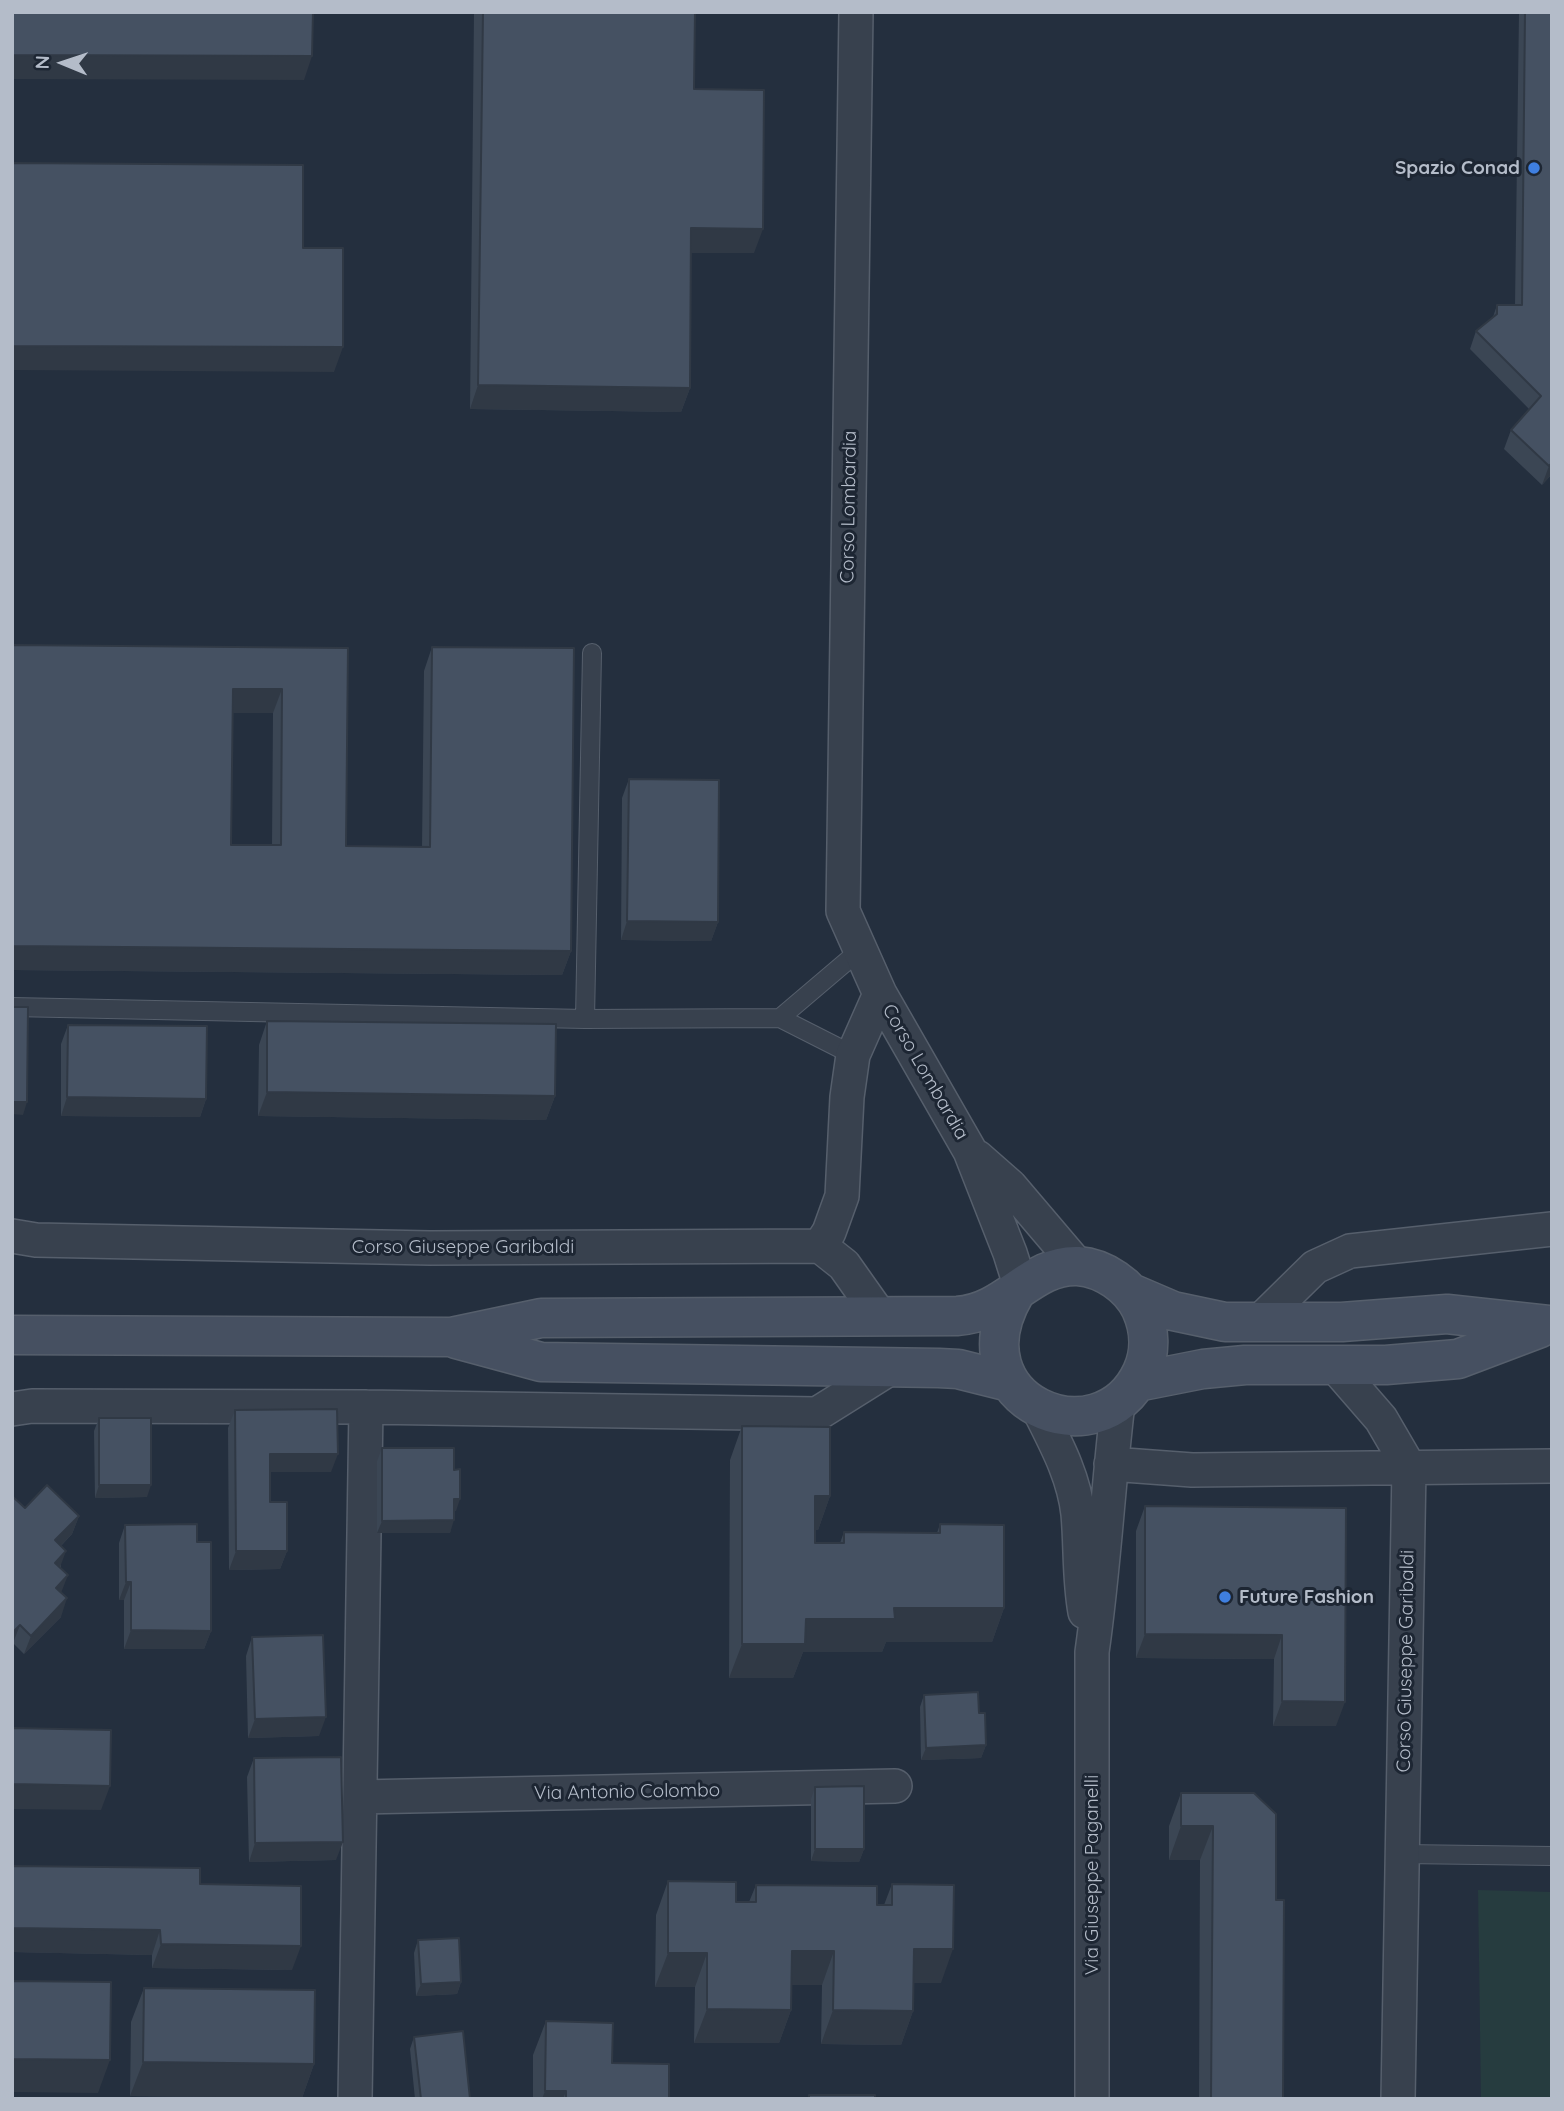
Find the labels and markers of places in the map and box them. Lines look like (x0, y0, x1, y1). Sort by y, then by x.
place label: Spazio Conad (1395, 157, 1520, 179)
marker: Spazio Conad (1526, 160, 1542, 176)
place label: Future Fashion (1239, 1586, 1374, 1608)
marker: Future Fashion (1217, 1589, 1233, 1605)

